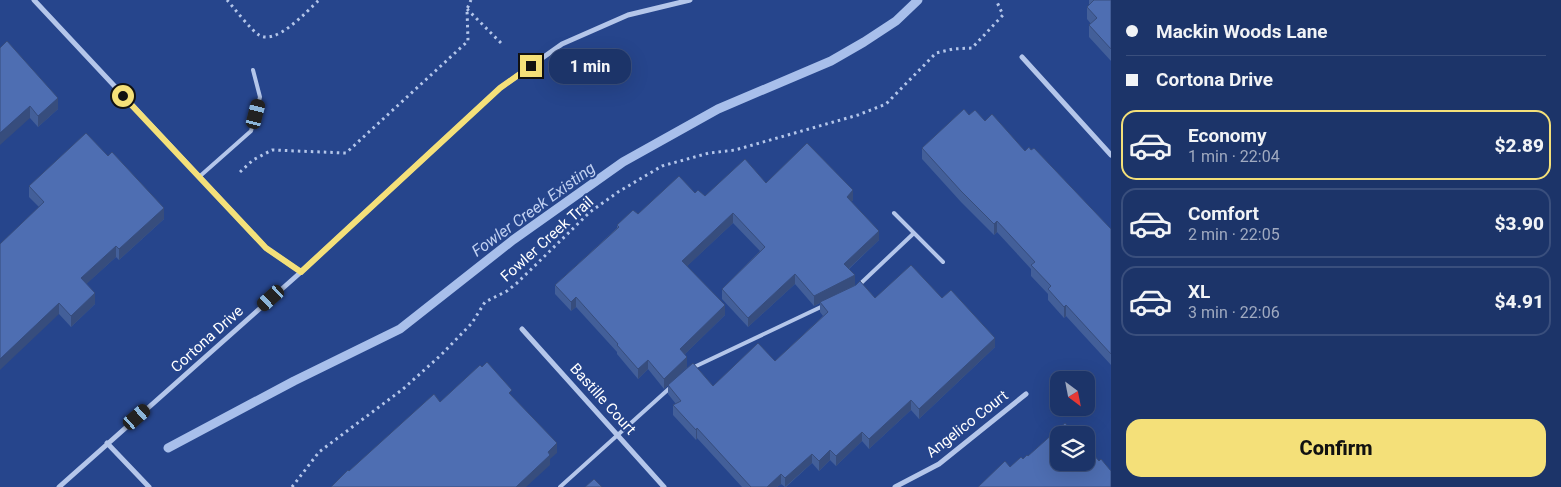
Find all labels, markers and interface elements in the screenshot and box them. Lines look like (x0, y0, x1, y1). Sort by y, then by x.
text: Mackin Woods Lane (1156, 20, 1328, 43)
callout: 1 min (548, 48, 631, 84)
route end (520, 55, 542, 77)
text: 1 min (570, 57, 610, 76)
text: Cortona Drive (1156, 68, 1273, 91)
route start (112, 85, 134, 107)
car (245, 98, 266, 130)
icon: car (1128, 123, 1173, 168)
text: Economy (1188, 124, 1267, 147)
text: $2.89 (1495, 134, 1544, 157)
text: 1 min · 22:04 (1188, 147, 1280, 166)
water label: Fowler Creek Existing (468, 158, 599, 261)
street label: Fowler Creek Trail (497, 193, 597, 285)
icon: car (1128, 201, 1173, 246)
text: Comfort (1188, 202, 1259, 225)
text: $3.90 (1495, 212, 1544, 235)
text: 2 min · 22:05 (1188, 225, 1280, 244)
icon: car (1128, 279, 1173, 324)
text: XL (1188, 280, 1210, 303)
car (254, 282, 287, 314)
text: $4.91 (1495, 290, 1544, 313)
street label: Cortona Drive (167, 302, 247, 376)
text: 3 min · 22:06 (1188, 303, 1280, 322)
street label: Bastille Court (566, 360, 640, 438)
north arrow (1050, 371, 1095, 416)
map controls (1050, 371, 1095, 471)
street label: Angelico Court (923, 386, 1012, 462)
car (120, 401, 153, 433)
button: Confirm (1126, 419, 1546, 477)
button: layers (1050, 426, 1095, 471)

